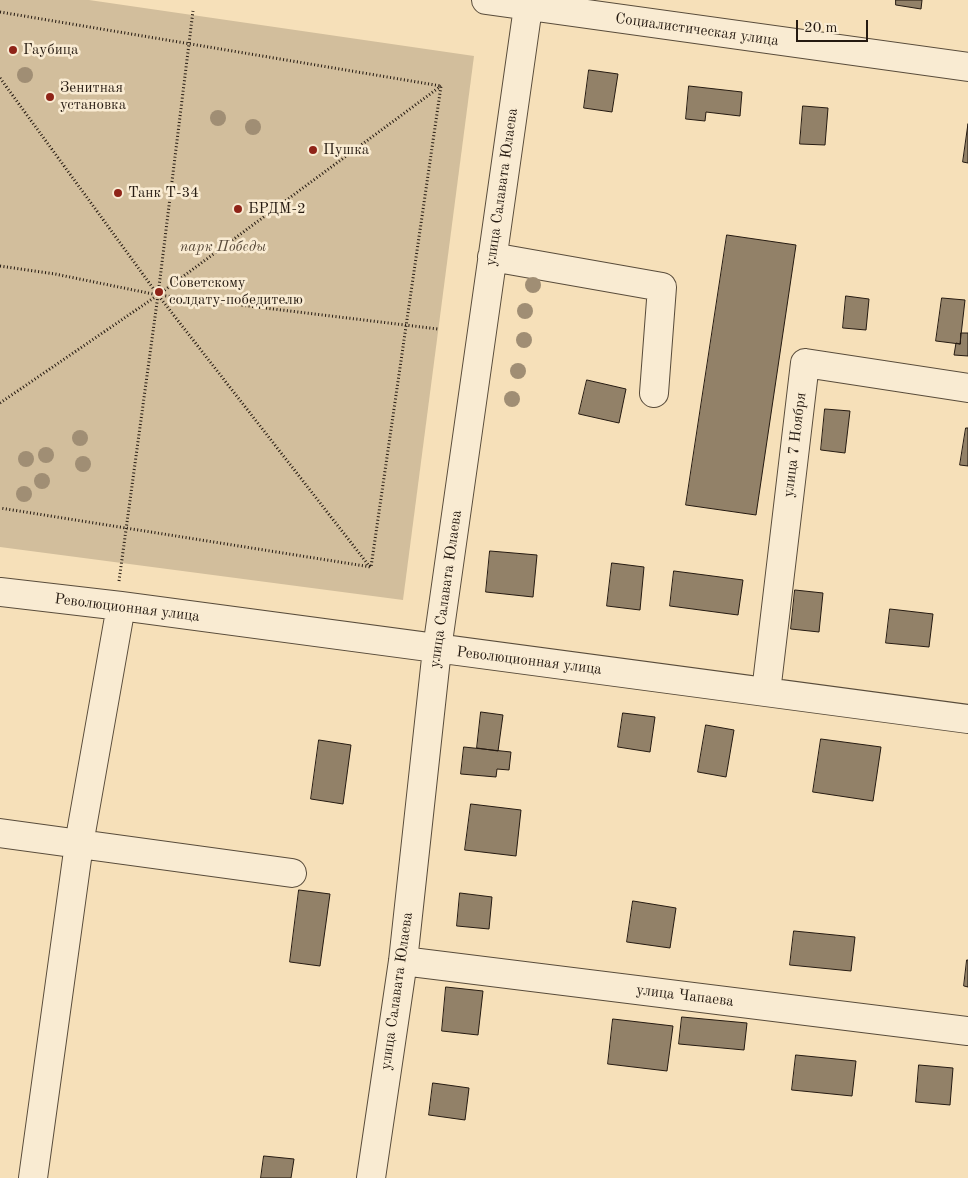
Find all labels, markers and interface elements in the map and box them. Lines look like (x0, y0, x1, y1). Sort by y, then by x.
street label: Социалистическая улица (614, 10, 780, 50)
scale bar (798, 10, 870, 42)
text: 20 m (804, 21, 838, 36)
place label: Гаубица (23, 41, 78, 59)
marker: Гаубица (7, 44, 19, 56)
place label: Зенитная установка (60, 79, 126, 114)
marker: Зенитная установка (44, 91, 56, 103)
street label: улица Салавата Юлаева (482, 107, 522, 267)
place label: Пушка (323, 141, 369, 159)
marker: Пушка (307, 144, 319, 156)
place label: Танк Т-34 (128, 184, 199, 202)
marker: Танк Т-34 (112, 187, 124, 199)
place label: БРДМ-2 (248, 200, 306, 218)
marker: БРДМ-2 (232, 203, 244, 215)
park label: парк Победы (180, 238, 266, 256)
place label: Советскому солдату-победителю (169, 274, 303, 309)
marker: Советскому солдату-победителю (153, 286, 165, 298)
street label: улица 7 Ноября (780, 392, 810, 498)
street label: улица Салавата Юлаева (426, 509, 466, 669)
street label: Революционная улица (53, 590, 201, 626)
street label: Революционная улица (455, 643, 603, 679)
street label: улица Салавата Юлаева (377, 911, 417, 1071)
street label: улица Чапаева (635, 981, 735, 1011)

